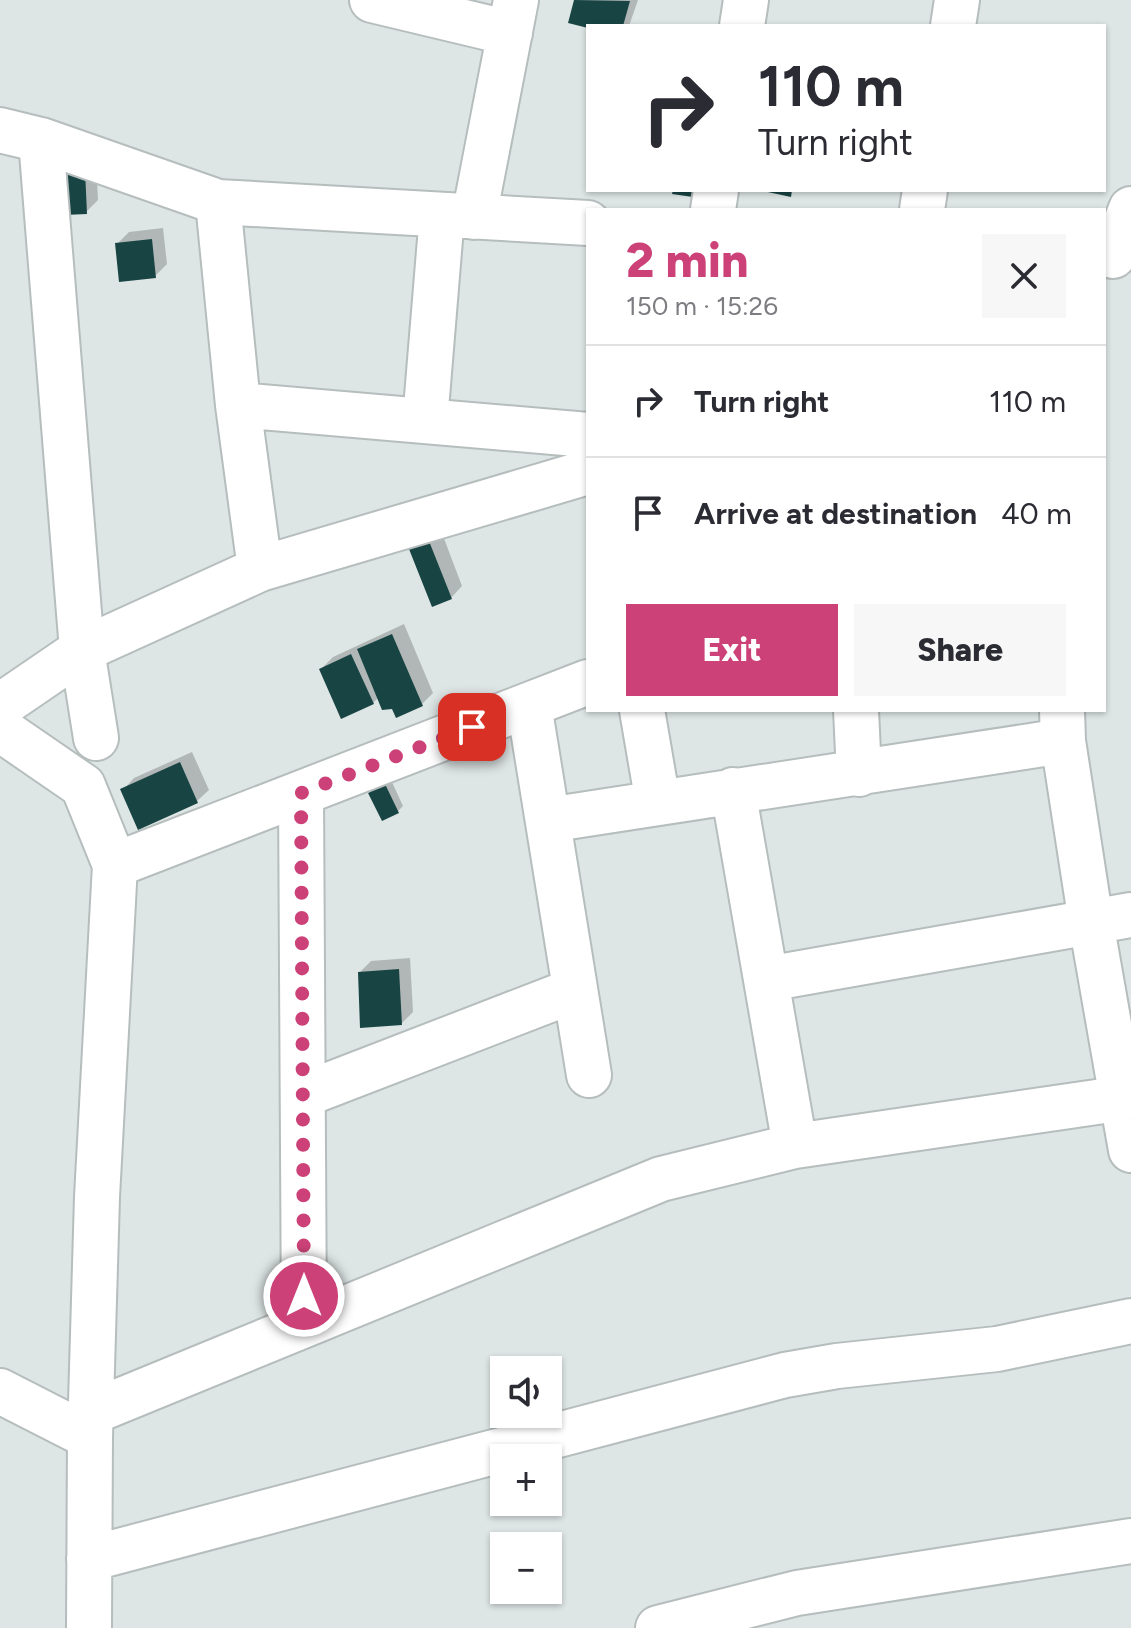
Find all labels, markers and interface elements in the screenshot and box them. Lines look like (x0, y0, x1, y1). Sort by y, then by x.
text: 110 m (758, 53, 904, 120)
icon: right (626, 56, 730, 160)
text: Turn right (758, 121, 913, 164)
text: 2 min (626, 231, 749, 289)
button: close (982, 234, 1066, 318)
text: 150 m · 15:26 (626, 290, 778, 322)
icon: right (626, 379, 670, 423)
text: Turn right (694, 383, 829, 420)
text: 110 m (989, 383, 1066, 420)
icon: arrive (626, 491, 670, 535)
text: Arrive at destination (694, 495, 977, 532)
text: 40 m (1001, 495, 1072, 532)
button: Exit (626, 604, 838, 696)
button: Share (854, 604, 1066, 696)
pin (438, 693, 506, 761)
icon: arrive (450, 705, 494, 749)
position arrow (262, 1254, 346, 1338)
map controls (490, 1356, 562, 1604)
button: sound (490, 1356, 562, 1428)
button: + (490, 1444, 562, 1516)
button: − (490, 1532, 562, 1604)

